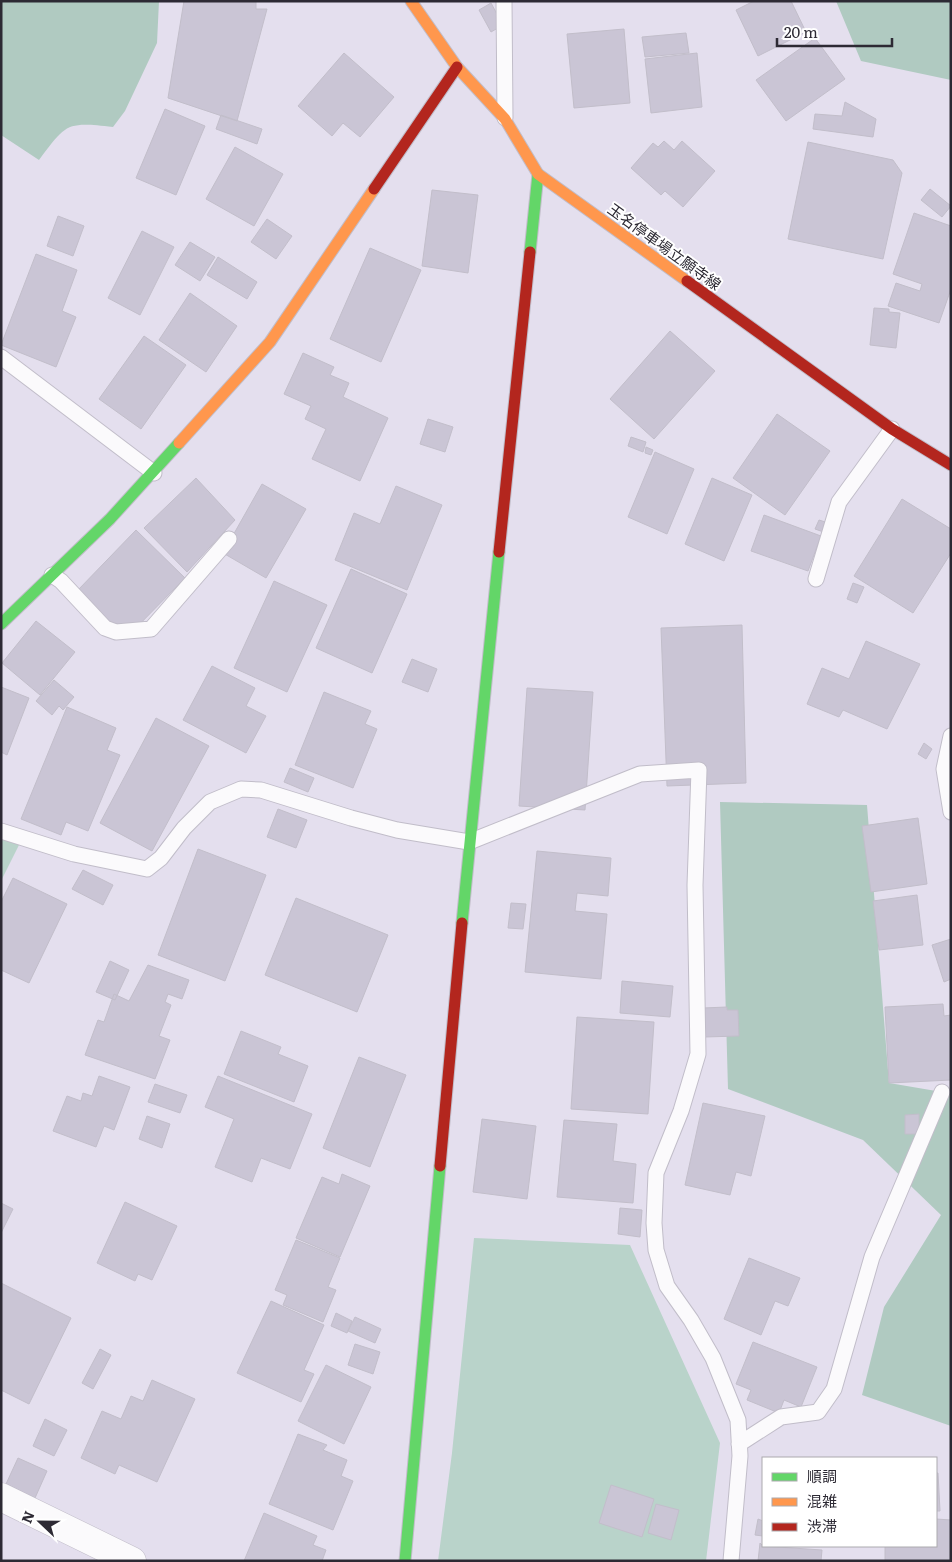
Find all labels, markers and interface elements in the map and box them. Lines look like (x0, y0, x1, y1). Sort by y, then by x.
scale bar (777, 15, 892, 47)
text: 20 m (784, 20, 818, 43)
street label: 玉名停車場立願寺線 (604, 197, 726, 295)
legend (762, 1457, 937, 1547)
text: 順調 (807, 1464, 837, 1487)
text: 混雑 (807, 1489, 837, 1512)
north arrow (15, 1497, 65, 1547)
text: N (16, 1507, 39, 1526)
text: 渋滞 (807, 1514, 837, 1537)

